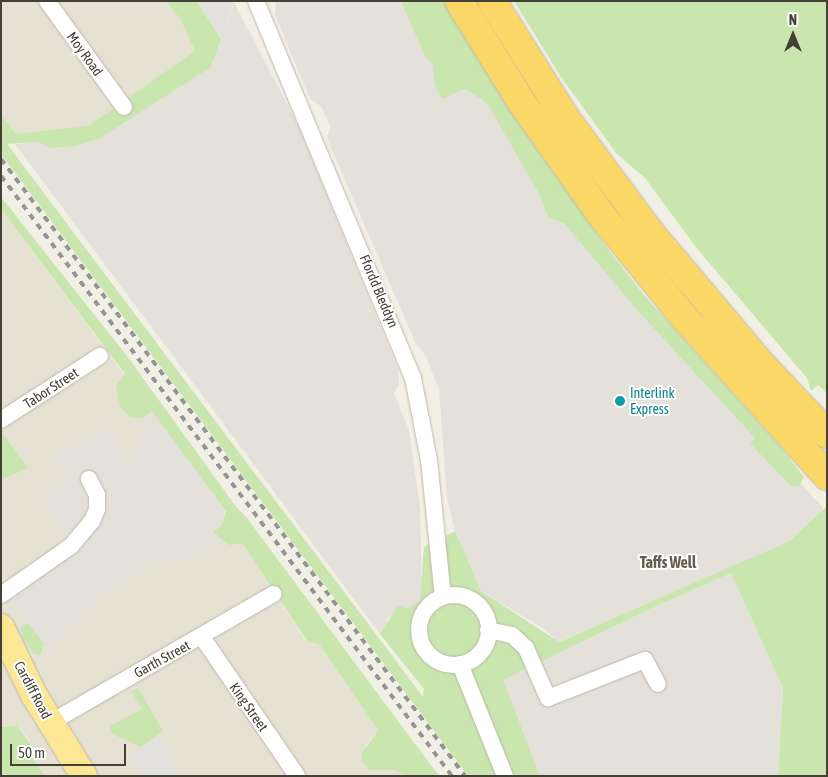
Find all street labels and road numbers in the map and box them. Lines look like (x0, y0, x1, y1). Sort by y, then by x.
street label: Moy Road (63, 29, 107, 79)
street label: Ffordd Bleddyn (356, 252, 402, 330)
street label: Tabor Street (21, 364, 81, 412)
street label: Garth Street (131, 637, 193, 681)
street label: Cardiff Road (11, 658, 55, 722)
street label: King Street (226, 679, 272, 735)

